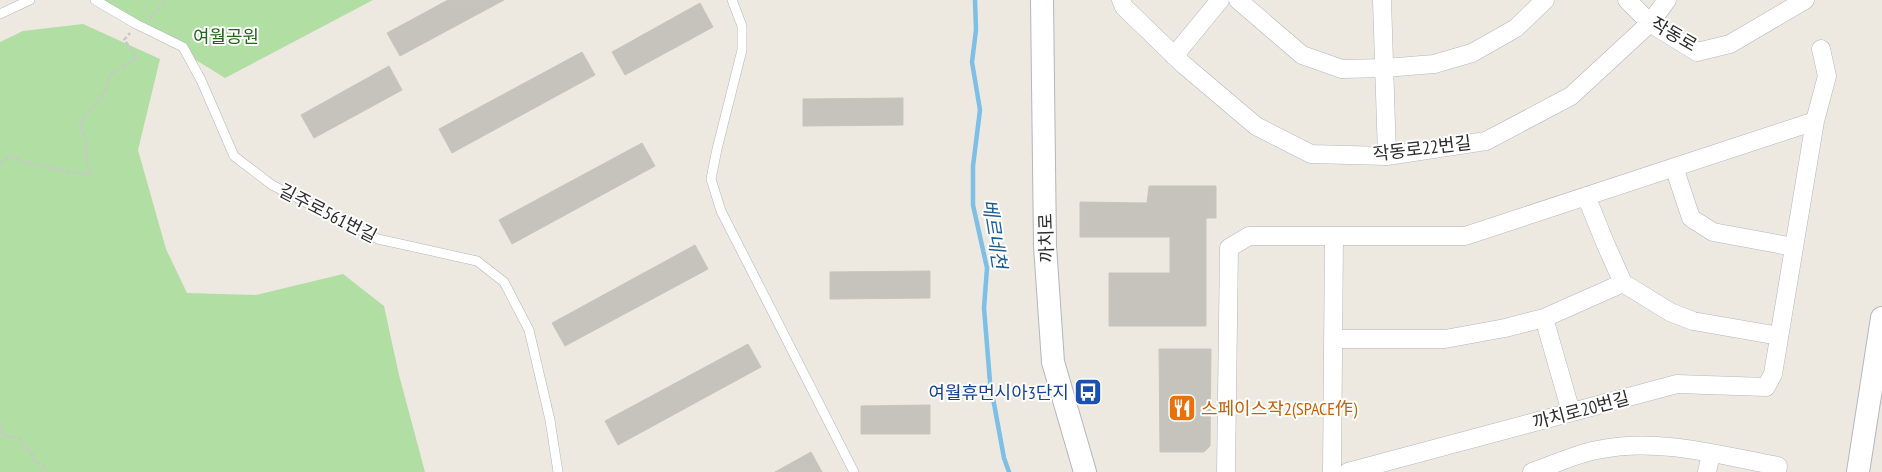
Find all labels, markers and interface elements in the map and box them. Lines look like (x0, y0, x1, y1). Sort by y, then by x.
street label: 작동로 (1647, 12, 1701, 56)
park label: 여월공원 (193, 25, 259, 48)
street label: 작동로22번길 (1371, 131, 1473, 165)
street label: 길주로561번길 (275, 178, 381, 248)
water label: 베르네천 (978, 198, 1013, 272)
street label: 까치로 (1034, 213, 1058, 263)
bus stop icon: 여월휴먼시아3단지 (1073, 377, 1103, 407)
place label: 여월휴먼시아3단지 (928, 381, 1069, 404)
street label: 까치로20번길 (1530, 386, 1632, 434)
restaurant icon: 스페이스작2(SPACE作) (1167, 393, 1197, 423)
place label: 스페이스작2(SPACE作) (1201, 397, 1358, 420)

